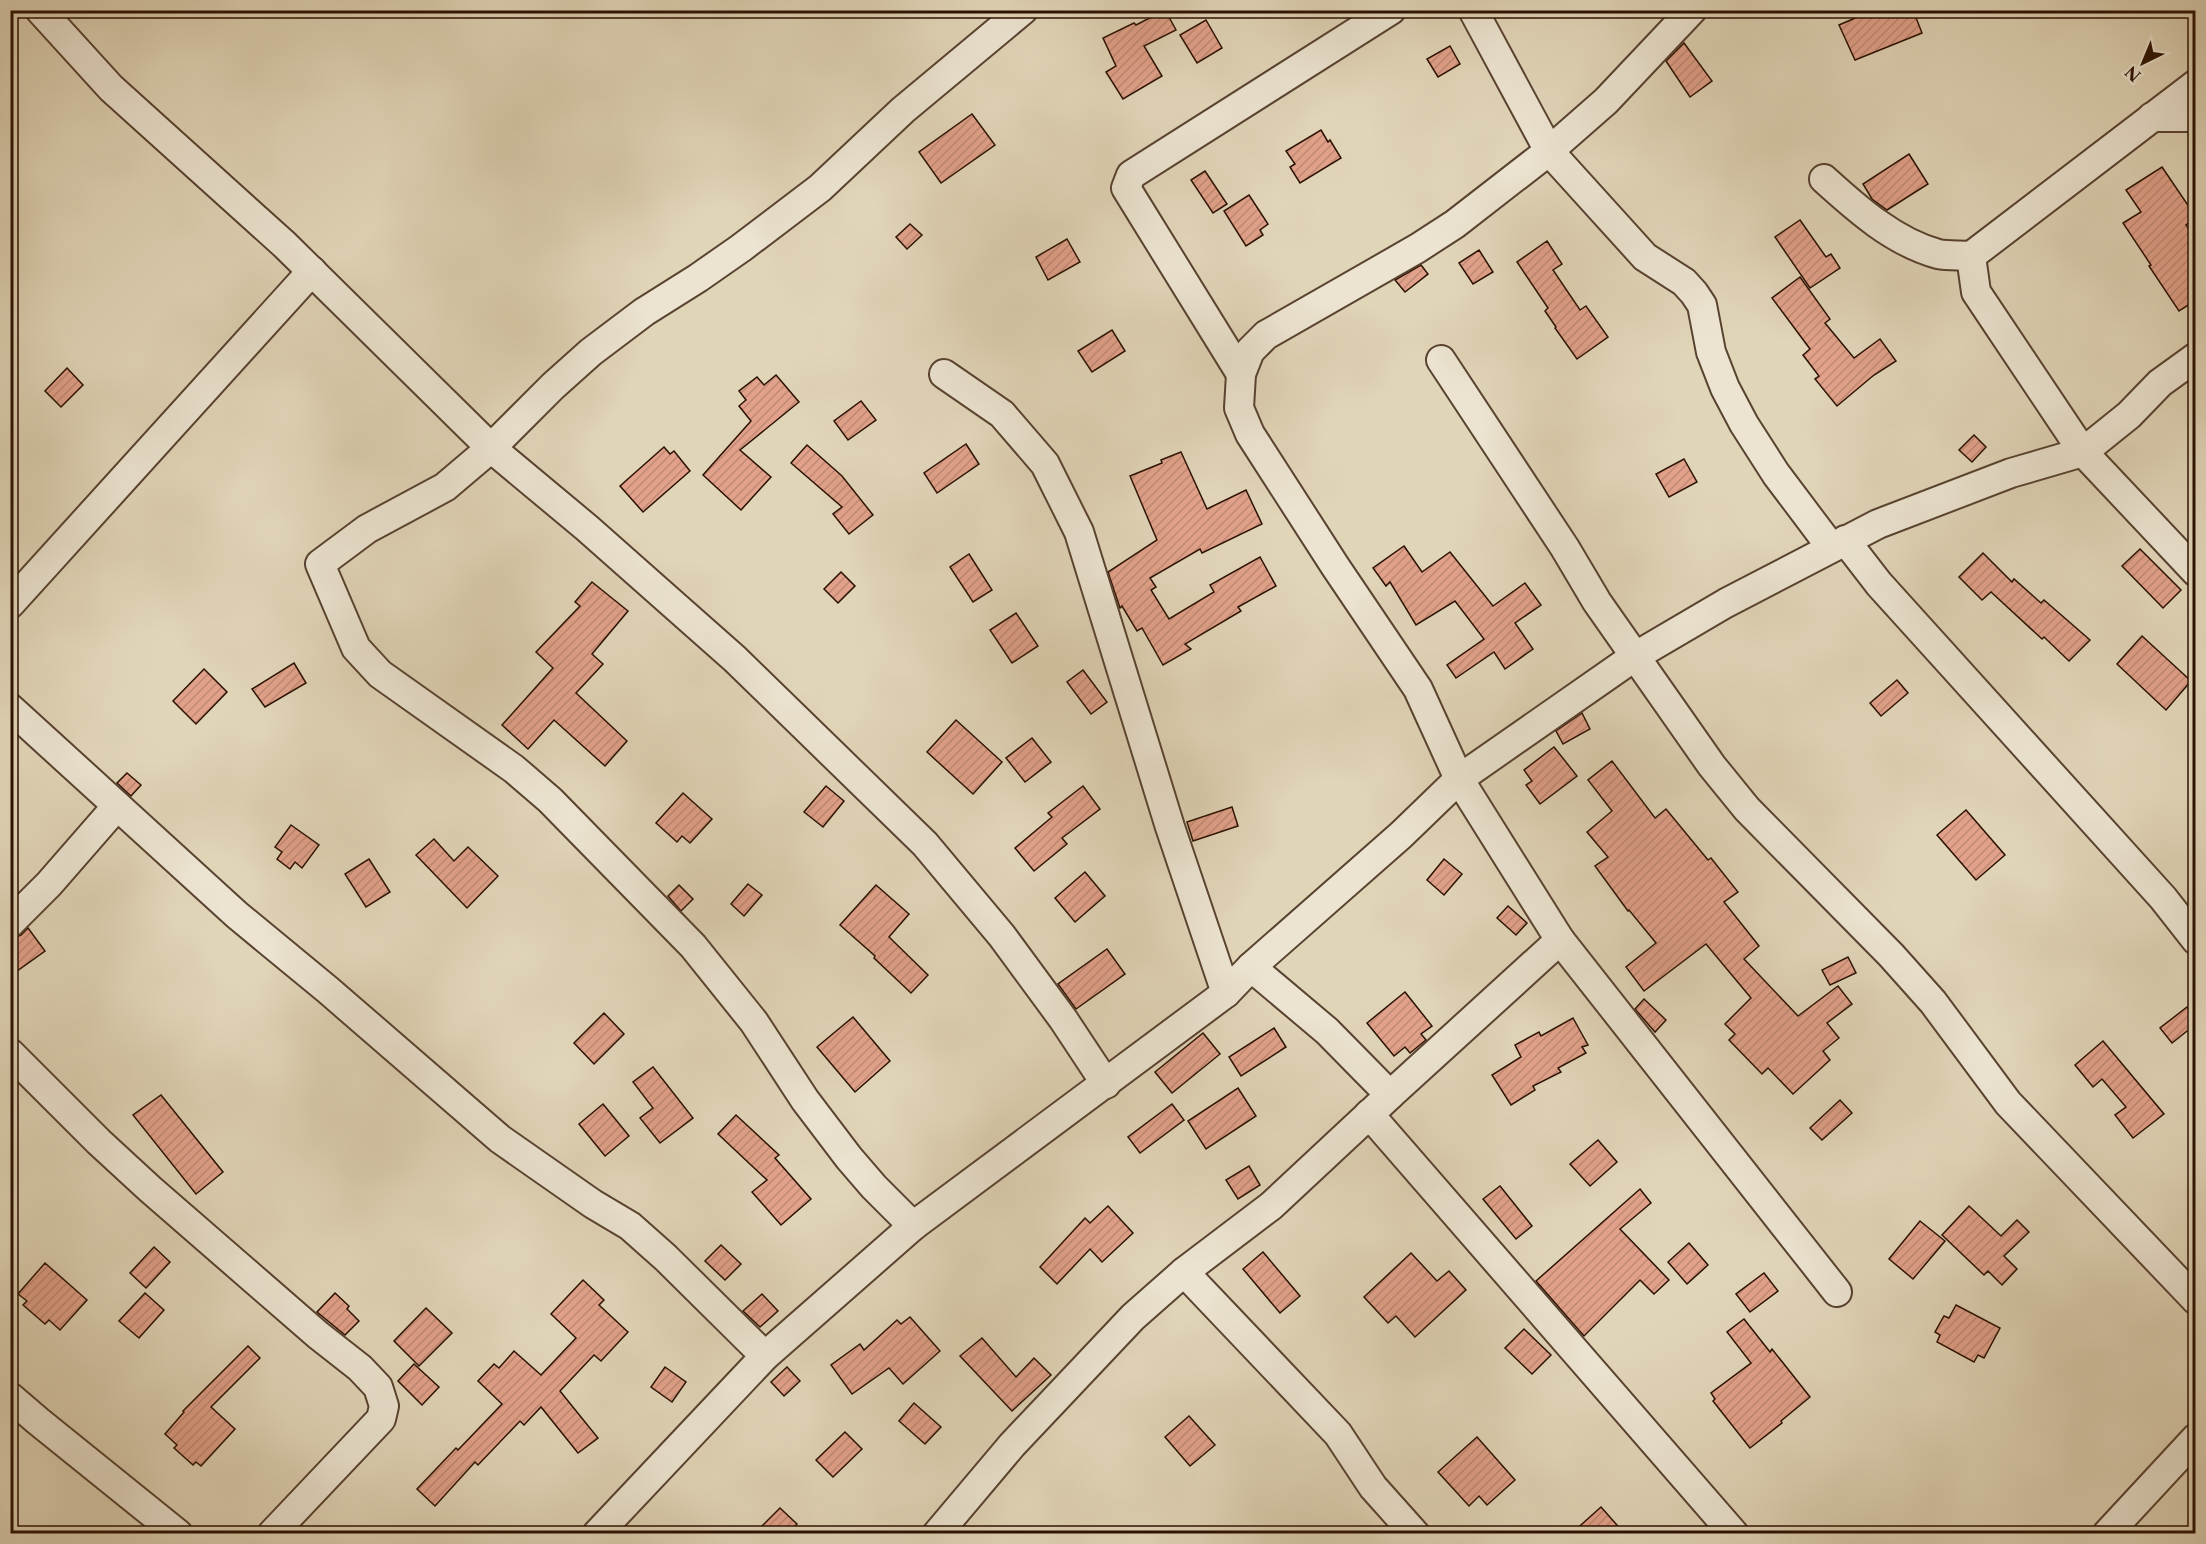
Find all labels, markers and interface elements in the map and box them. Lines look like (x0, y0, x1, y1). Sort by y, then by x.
north arrow (2113, 33, 2173, 93)
text: N (2121, 62, 2145, 86)

